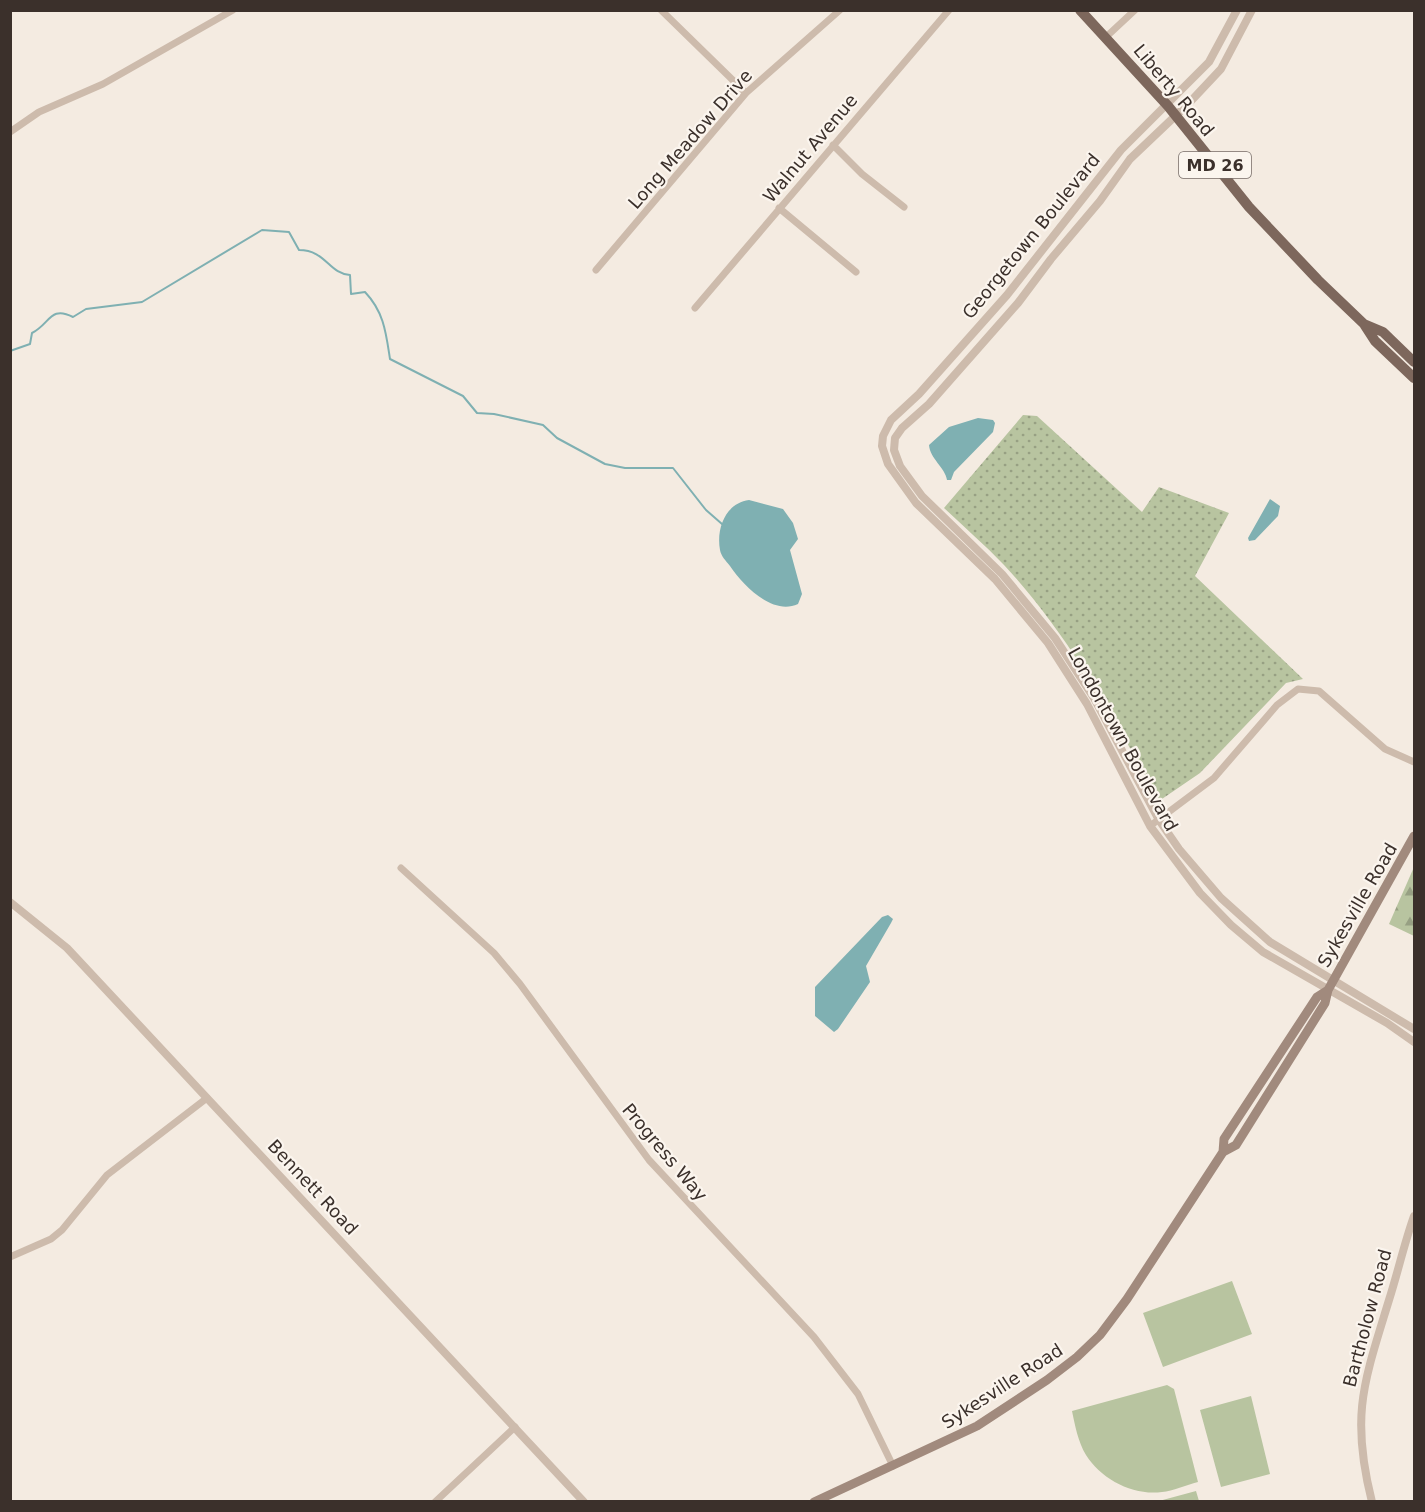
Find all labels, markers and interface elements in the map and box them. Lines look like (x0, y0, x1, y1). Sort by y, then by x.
street label: Liberty Road (1129, 40, 1219, 140)
street label: Long Meadow Drive (624, 65, 756, 213)
street label: Walnut Avenue (759, 89, 861, 207)
street label: Georgetown Boulevard (958, 149, 1104, 323)
road number: MD 26 (1179, 152, 1251, 178)
street label: Londontown Boulevard (1064, 643, 1182, 835)
street label: Sykesville Road (1313, 839, 1401, 971)
street label: Progress Way (618, 1099, 712, 1205)
street label: Bennett Road (264, 1135, 362, 1239)
street label: Bartholow Road (1338, 1247, 1396, 1389)
street label: Sykesville Road (938, 1339, 1066, 1433)

